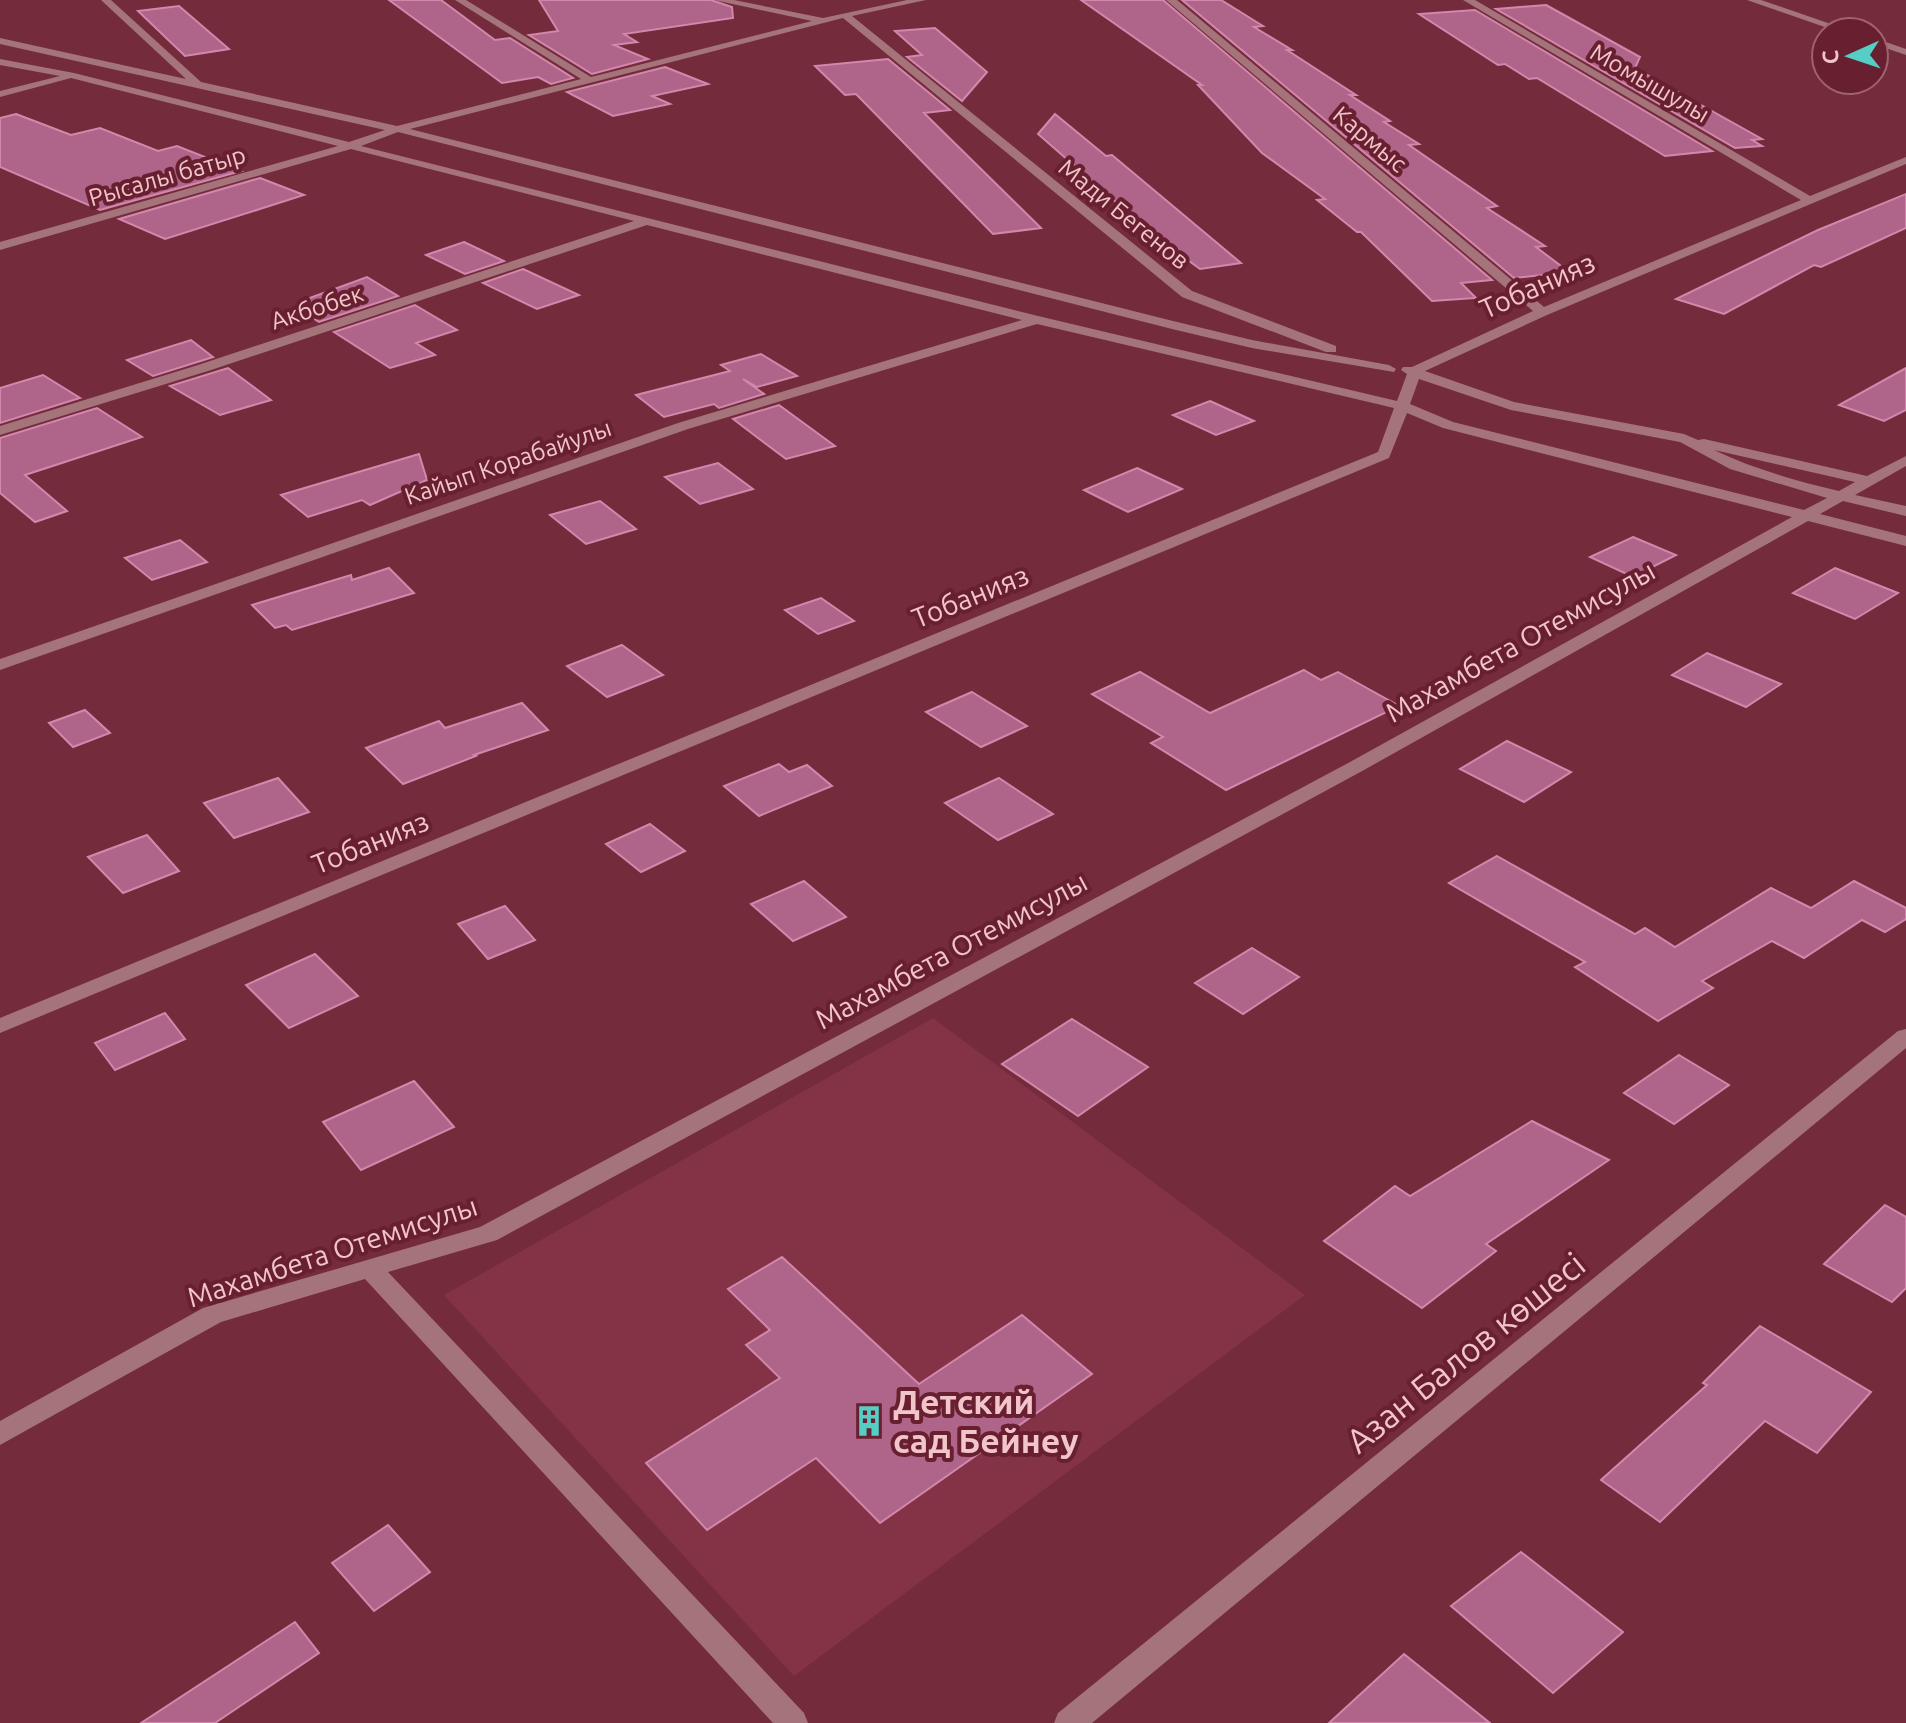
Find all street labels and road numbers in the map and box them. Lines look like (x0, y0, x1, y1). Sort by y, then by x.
street label: Момышулы (1586, 38, 1714, 128)
street label: Кармыс (1328, 101, 1412, 177)
street label: Рысалы батыр (85, 141, 249, 211)
street label: Мади Бегенов (1054, 153, 1194, 275)
street label: Тобанияз (1475, 246, 1599, 324)
street label: Акбобек (267, 279, 367, 335)
street label: Кайып Корабайулы (401, 414, 615, 510)
street label: Махамбета Отемисулы (1380, 554, 1660, 728)
street label: Тобанияз (907, 559, 1033, 633)
street label: Тобанияз (307, 805, 433, 879)
street label: Махамбета Отемисулы (810, 865, 1092, 1035)
street label: Махамбета Отемисулы (183, 1189, 481, 1313)
street label: Азан Балов көшесі (1338, 1244, 1592, 1460)

